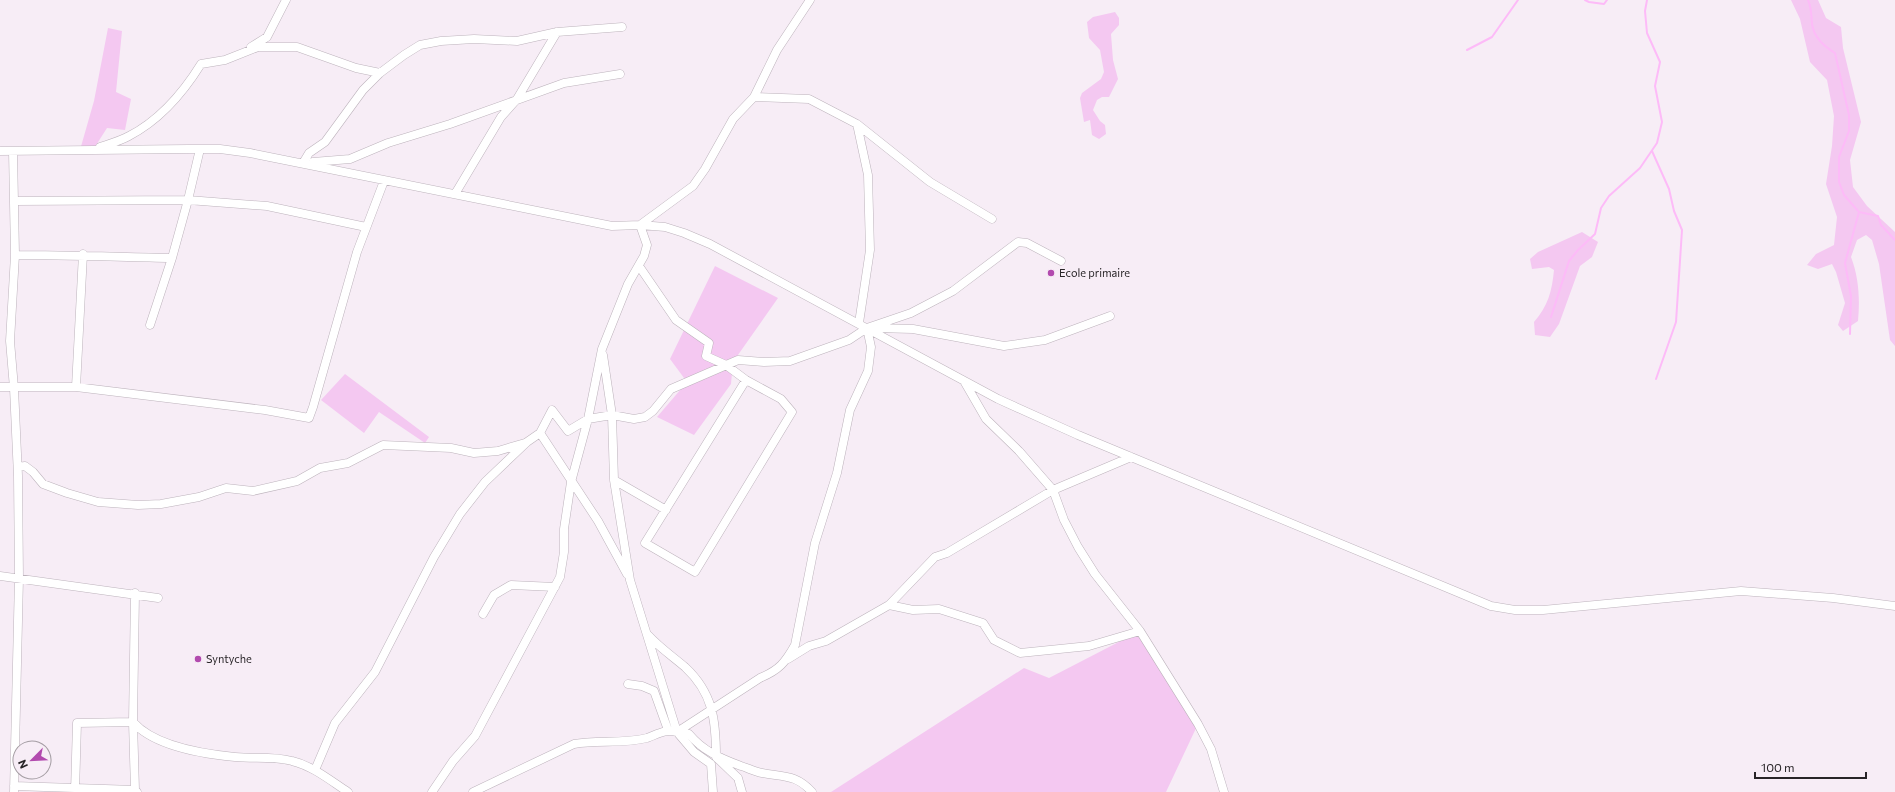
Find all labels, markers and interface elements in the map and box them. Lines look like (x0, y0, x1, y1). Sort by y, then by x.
place label: Ecole primaire (1059, 266, 1130, 279)
marker: Ecole primaire (1046, 268, 1056, 278)
place label: Syntyche (206, 652, 252, 665)
marker: Syntyche (193, 654, 203, 664)
north arrow (12, 740, 52, 780)
scale bar (1755, 754, 1866, 780)
text: N (15, 758, 30, 771)
text: 100 m (1761, 760, 1795, 774)

